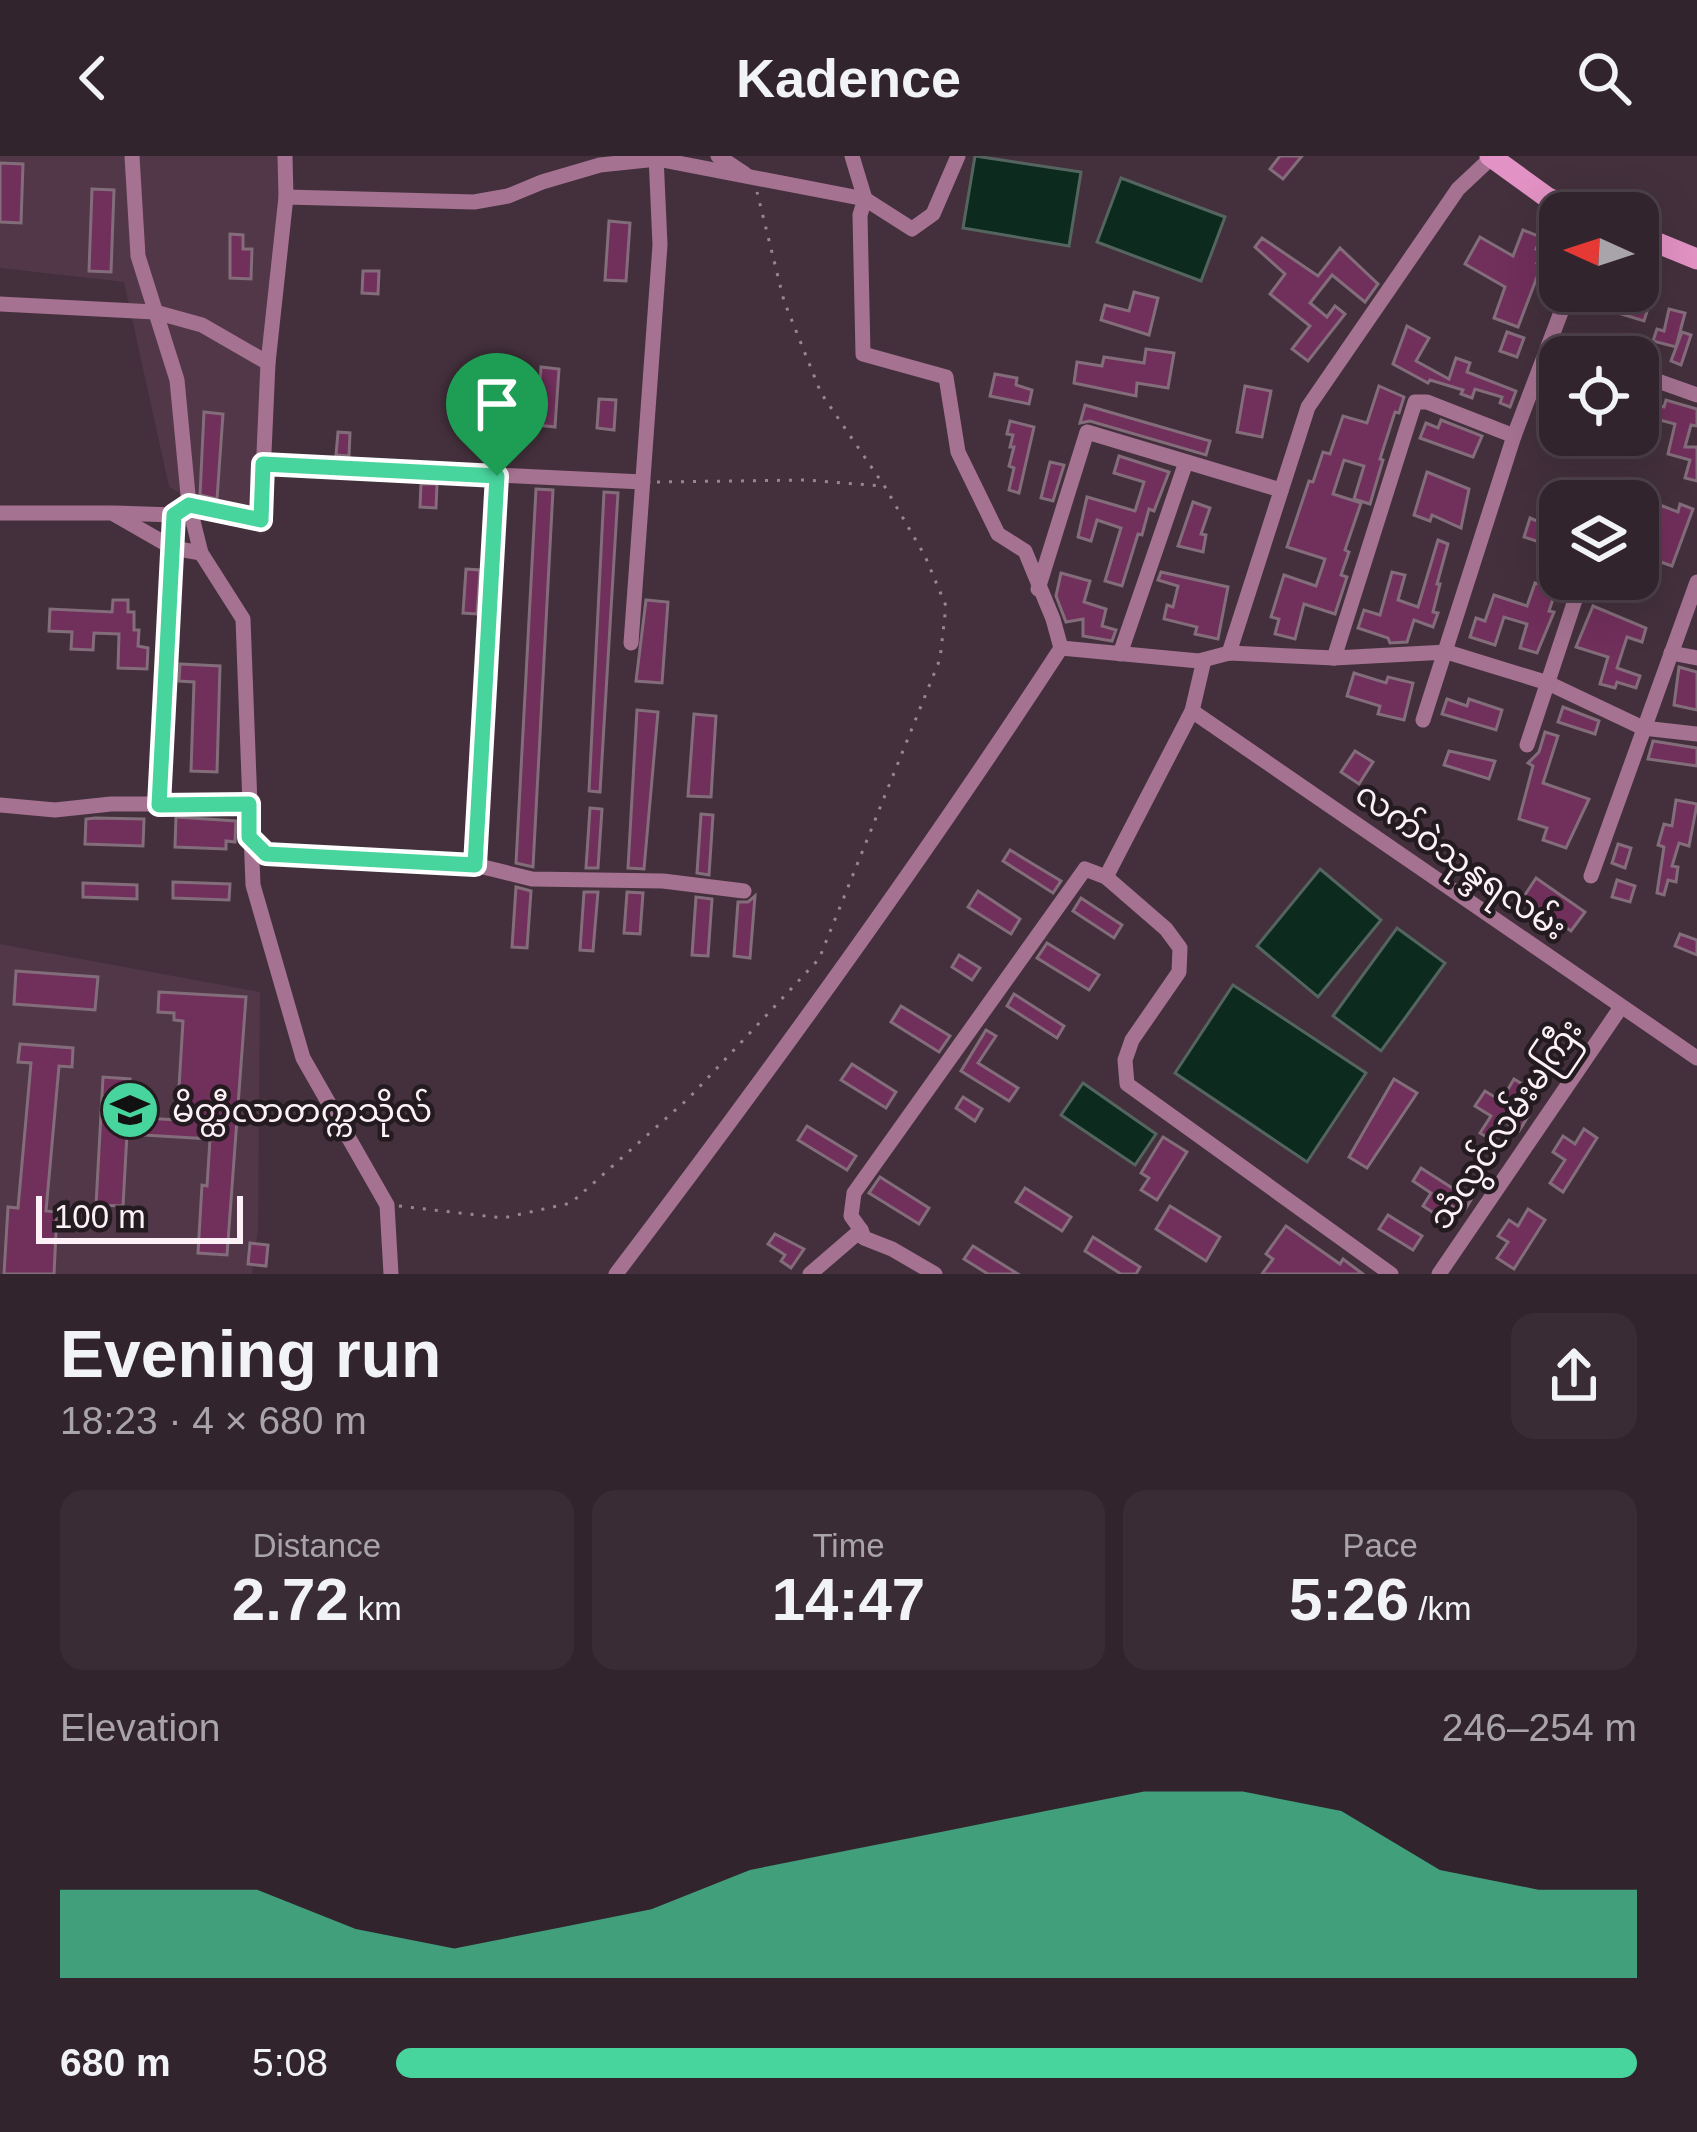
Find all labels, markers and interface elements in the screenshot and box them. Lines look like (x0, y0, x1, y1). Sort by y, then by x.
icon: back (60, 45, 126, 111)
icon: search (1571, 45, 1637, 111)
text: Kadence (736, 48, 961, 108)
north arrow (1539, 192, 1659, 312)
map controls (1539, 192, 1659, 600)
button: locate (1539, 336, 1659, 456)
pin (446, 353, 548, 476)
icon: arrive (464, 371, 530, 437)
button: layers (1539, 480, 1659, 600)
street label: လက်ဝဲသုန္ဒရလမ်း (1344, 771, 1576, 955)
street label: သံလွင်လမ်းမကြီး (1418, 1010, 1595, 1240)
school or university icon: မိတ္ထီလာတက္ကသိုလ် (99, 1079, 161, 1141)
place label: မိတ္ထီလာတက္ကသိုလ် (172, 1088, 432, 1137)
scale bar (36, 1190, 243, 1243)
text: 100 m (54, 1198, 146, 1235)
button: share (1511, 1313, 1637, 1439)
text: Evening run (60, 1317, 441, 1391)
text: 18:23 · 4 × 680 m (60, 1399, 367, 1442)
text: Distance (253, 1527, 381, 1564)
text: Time (812, 1527, 885, 1564)
text: Pace (1343, 1527, 1418, 1564)
text: 2.72 (232, 1566, 349, 1633)
text: 14:47 (772, 1566, 925, 1633)
text: 5:26 (1289, 1566, 1409, 1633)
text: km (349, 1590, 402, 1627)
text: /km (1409, 1590, 1471, 1627)
text: Elevation (60, 1706, 220, 1749)
text: 246–254 m (1442, 1706, 1637, 1749)
text: 680 m (60, 2041, 171, 2084)
text: 5:08 (252, 2041, 328, 2084)

